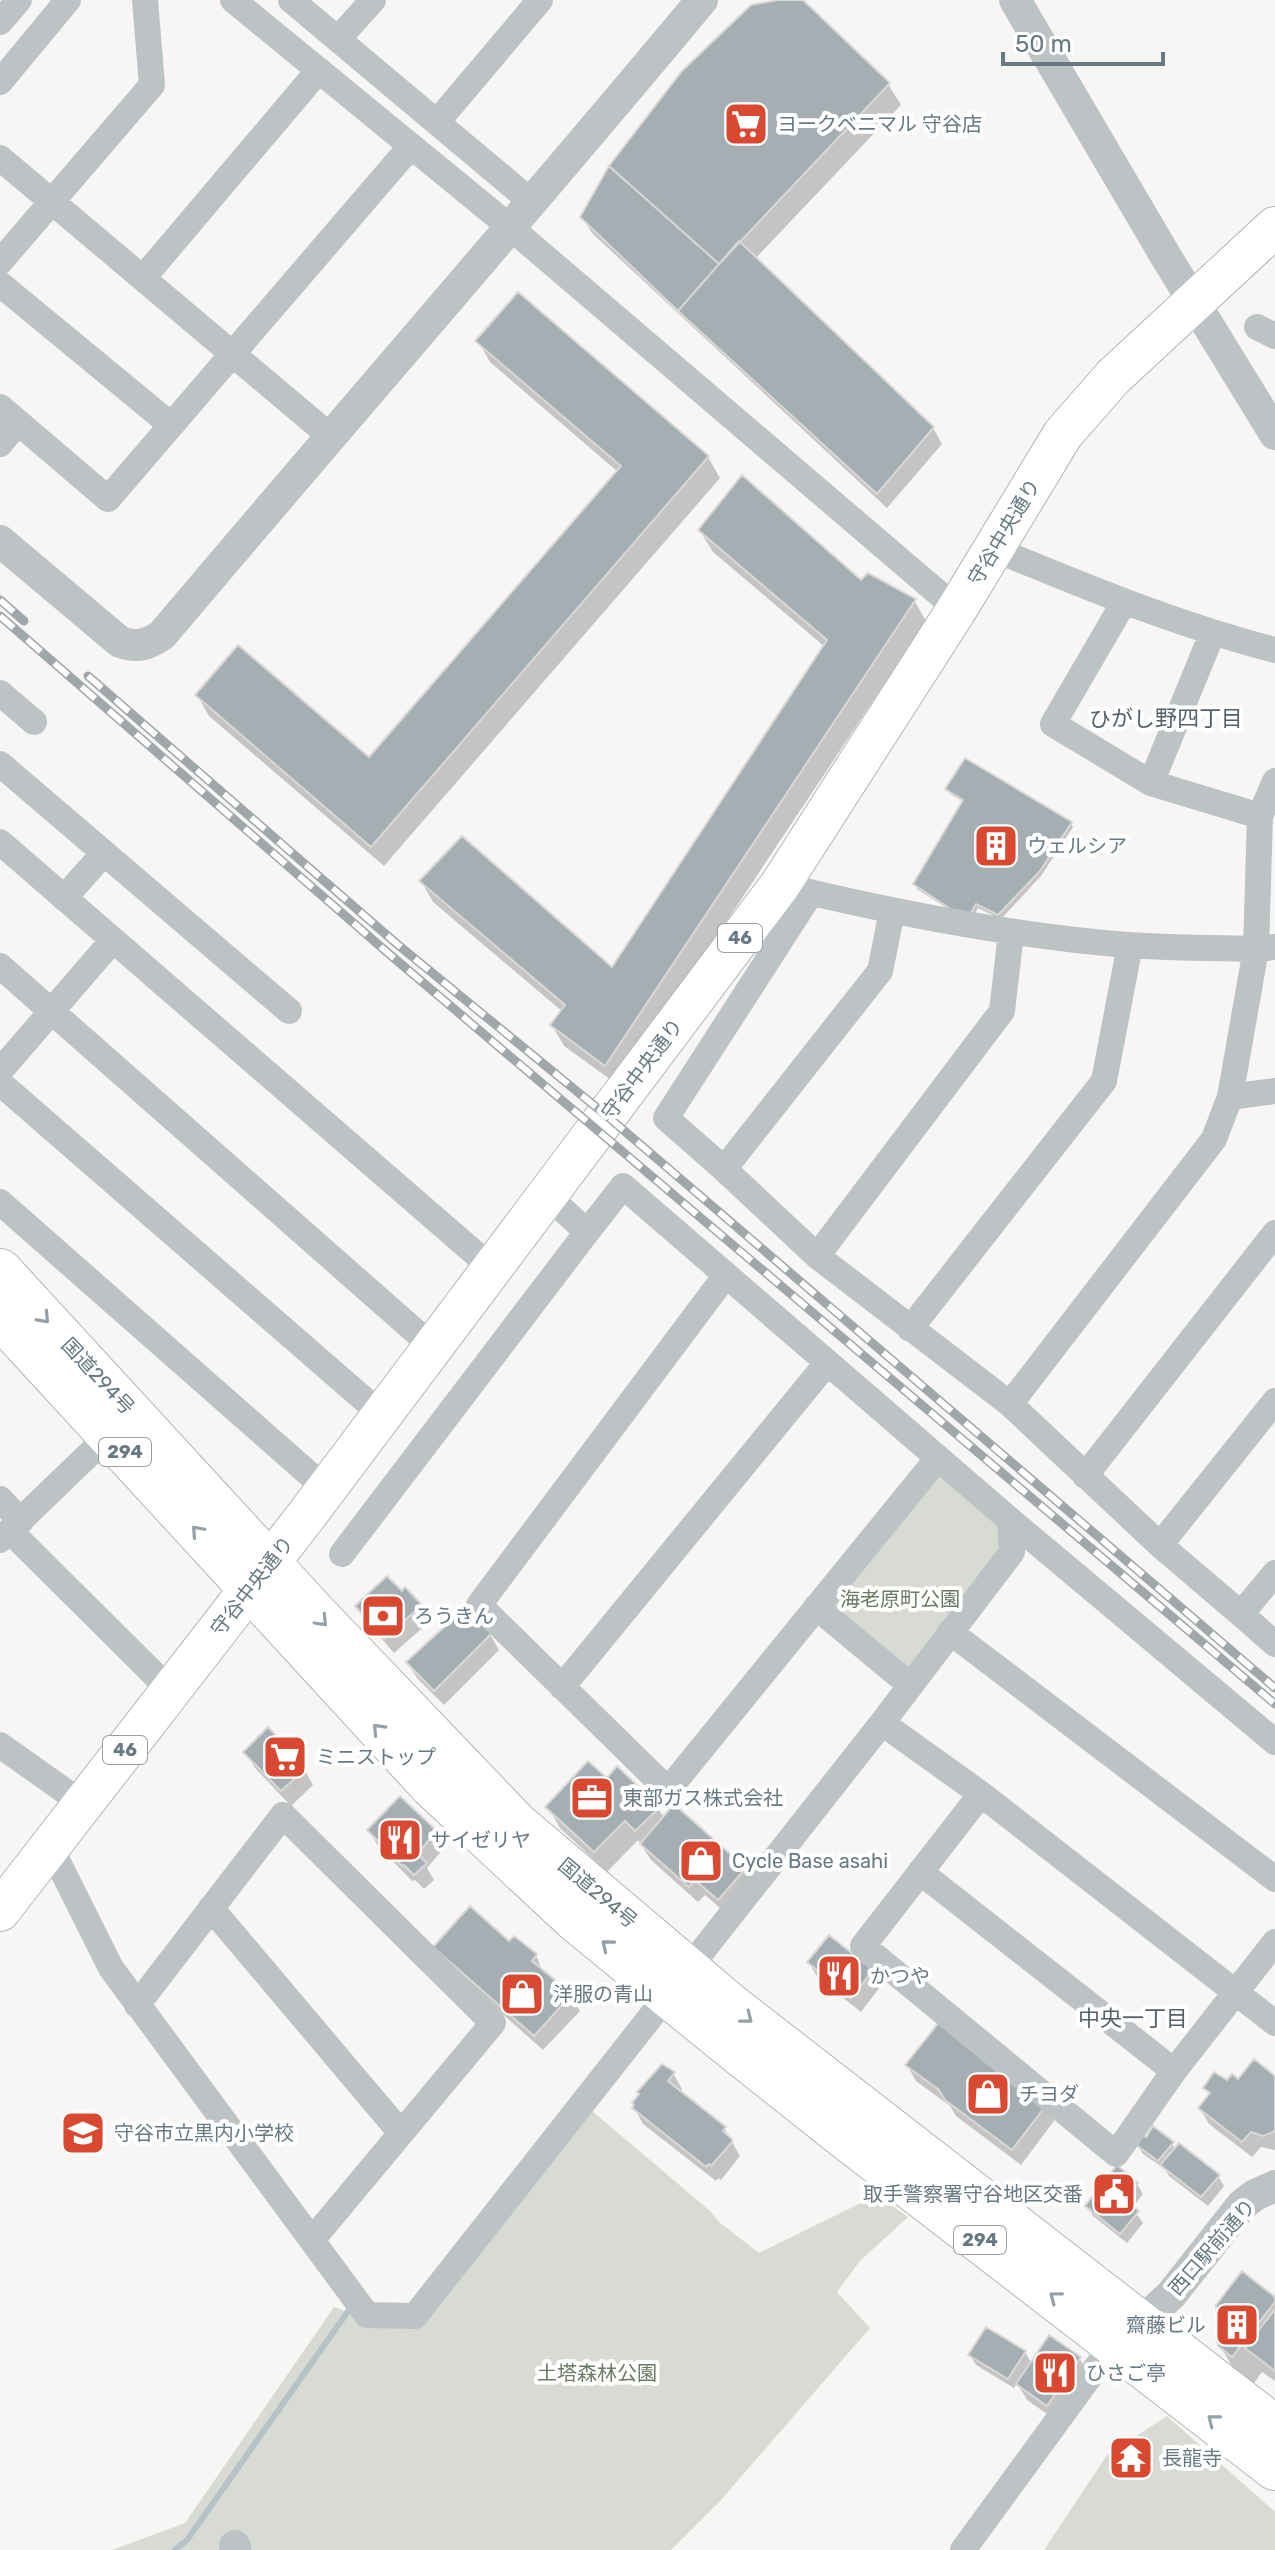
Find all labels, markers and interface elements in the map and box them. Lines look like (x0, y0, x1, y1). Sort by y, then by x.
scale bar (1003, 16, 1163, 66)
text: 50 m (1015, 30, 1072, 58)
supermarket icon: ヨークベニマル 守谷店 (722, 100, 770, 148)
place label: ヨークベニマル 守谷店 (777, 112, 982, 136)
street label: 守谷中央通り (963, 474, 1045, 590)
district label: ひがし野四丁目 (1089, 705, 1243, 732)
building icon: ウェルシア (972, 822, 1020, 870)
place label: ウェルシア (1027, 834, 1127, 858)
road number: 46 (718, 924, 762, 952)
street label: 守谷中央通り (596, 1014, 688, 1124)
one-way arrow (35, 1308, 49, 1323)
street label: 国道294号 (57, 1333, 139, 1419)
road number: 294 (99, 1438, 151, 1466)
one-way arrow (192, 1526, 206, 1541)
street label: 守谷中央通り (206, 1531, 298, 1641)
park label: 海老原町公園 (840, 1587, 960, 1611)
bank icon: ろうきん (359, 1592, 407, 1640)
place label: ろうきん (414, 1604, 494, 1628)
one-way arrow (312, 1612, 327, 1626)
one-way arrow (374, 1723, 388, 1738)
supermarket icon: ミニストップ (261, 1733, 309, 1781)
road number: 46 (103, 1736, 147, 1764)
place label: ミニストップ (316, 1745, 436, 1769)
office icon: 東部ガス株式会社 (568, 1774, 616, 1822)
place label: 東部ガス株式会社 (623, 1786, 783, 1810)
restaurant icon: サイゼリヤ (376, 1816, 424, 1864)
place label: サイゼリヤ (431, 1828, 531, 1852)
shop icon: Cycle Base asahi (677, 1837, 725, 1885)
place label: Cycle Base asahi (732, 1849, 888, 1873)
street label: 国道294号 (554, 1853, 642, 1933)
one-way arrow (601, 1940, 616, 1955)
restaurant icon: かつや (815, 1952, 863, 2000)
place label: かつや (870, 1964, 930, 1988)
shop icon: 洋服の青山 (498, 1970, 546, 2018)
place label: 洋服の青山 (553, 1982, 653, 2006)
district label: 中央一丁目 (1078, 2005, 1188, 2032)
one-way arrow (738, 2009, 753, 2023)
shop icon: チヨダ (964, 2070, 1012, 2118)
place label: チヨダ (1019, 2082, 1079, 2106)
school or university icon: 守谷市立黒内小学校 (59, 2109, 107, 2157)
place label: 守谷市立黒内小学校 (114, 2121, 294, 2145)
public building icon: 取手警察署守谷地区交番 (1090, 2170, 1138, 2218)
place label: 取手警察署守谷地区交番 (863, 2182, 1083, 2206)
street label: 西口駅前通り (1164, 2194, 1260, 2300)
road number: 294 (954, 2226, 1006, 2254)
one-way arrow (1049, 2293, 1063, 2307)
building icon: 齋藤ビル (1213, 2301, 1261, 2349)
place label: 齋藤ビル (1126, 2313, 1206, 2337)
restaurant icon: ひさご亭 (1031, 2349, 1079, 2397)
park label: 土塔森林公園 (537, 2361, 657, 2385)
place label: ひさご亭 (1086, 2361, 1166, 2385)
one-way arrow (1207, 2415, 1222, 2429)
temple icon: 長龍寺 (1107, 2434, 1155, 2482)
place label: 長龍寺 (1162, 2446, 1222, 2470)

